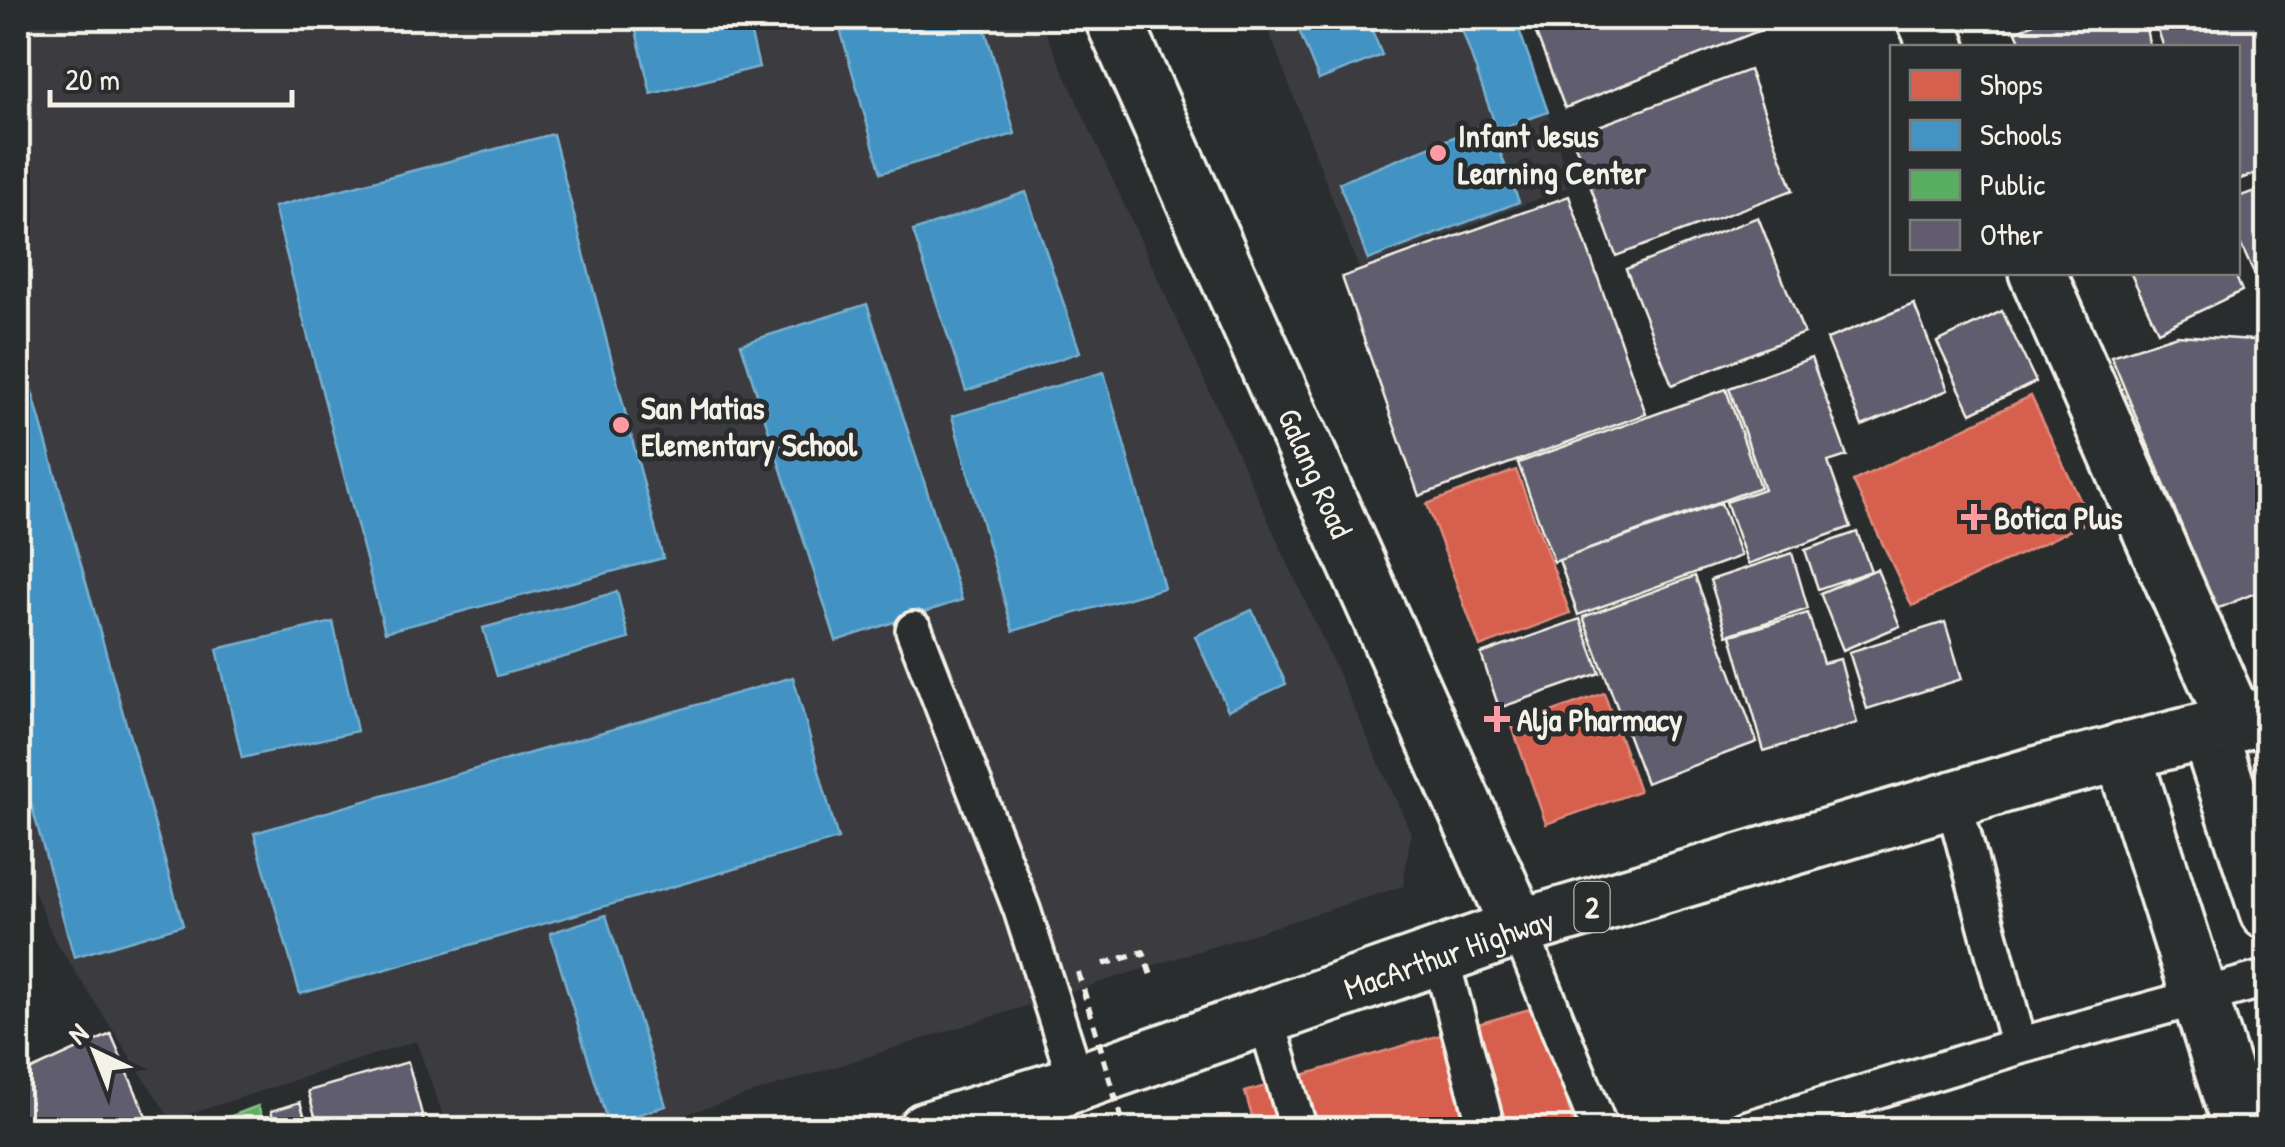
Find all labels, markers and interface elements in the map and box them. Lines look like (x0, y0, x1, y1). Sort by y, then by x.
scale bar (50, 45, 292, 107)
legend (1890, 45, 2240, 275)
text: 20 m (65, 59, 120, 99)
text: Shops (1980, 64, 2043, 104)
place label: Infant Jesus Learning Center (1458, 114, 1647, 195)
text: Schools (1980, 114, 2062, 154)
marker: Infant Jesus Learning Center (1427, 142, 1449, 164)
text: Public (1980, 164, 2045, 204)
text: Other (1980, 214, 2044, 254)
place label: San Matias Elementary School (641, 386, 858, 467)
street label: Galang Road (1268, 401, 1364, 544)
marker: San Matias Elementary School (610, 414, 632, 436)
place label: Botica Plus (1994, 496, 2123, 539)
marker: Botica Plus (1963, 506, 1985, 528)
place label: Alja Pharmacy (1517, 698, 1683, 742)
marker: Alja Pharmacy (1486, 708, 1508, 730)
road number: 2 (1574, 882, 1610, 932)
street label: MacArthur Highway (1338, 897, 1559, 1009)
north arrow (45, 1002, 145, 1102)
text: N (60, 1015, 96, 1053)

